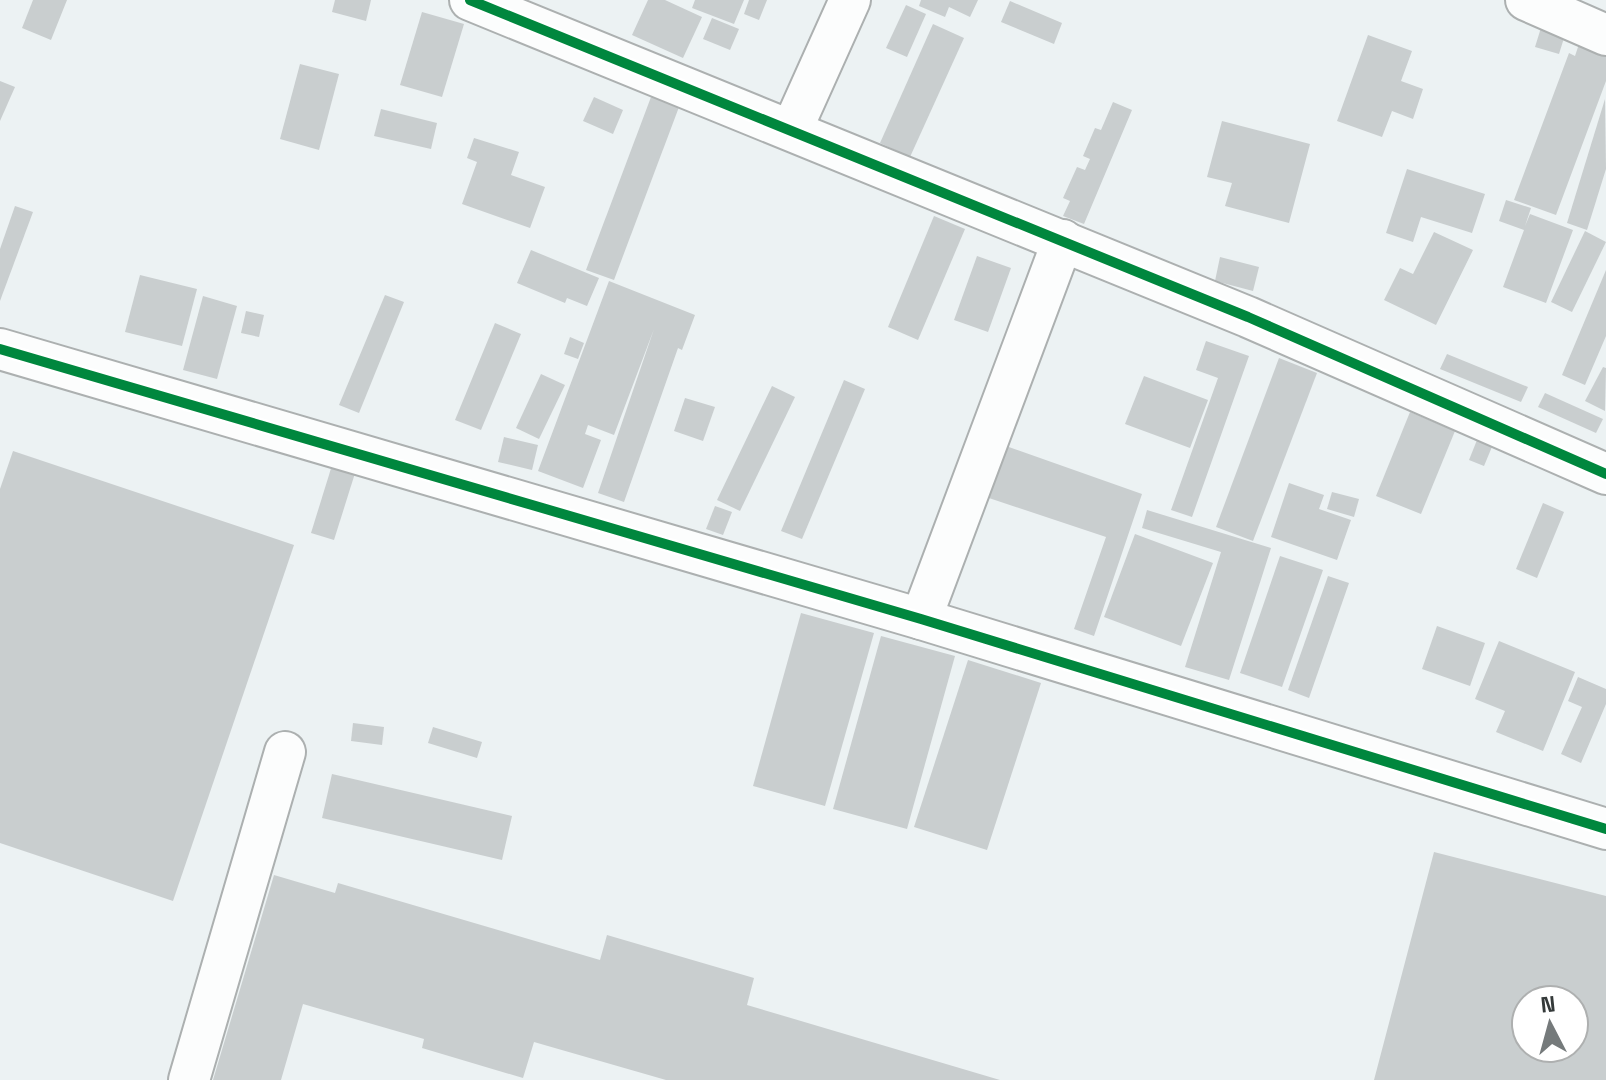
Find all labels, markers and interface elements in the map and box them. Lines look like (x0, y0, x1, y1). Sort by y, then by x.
north arrow (1510, 984, 1590, 1064)
text: N (1539, 989, 1557, 1019)

